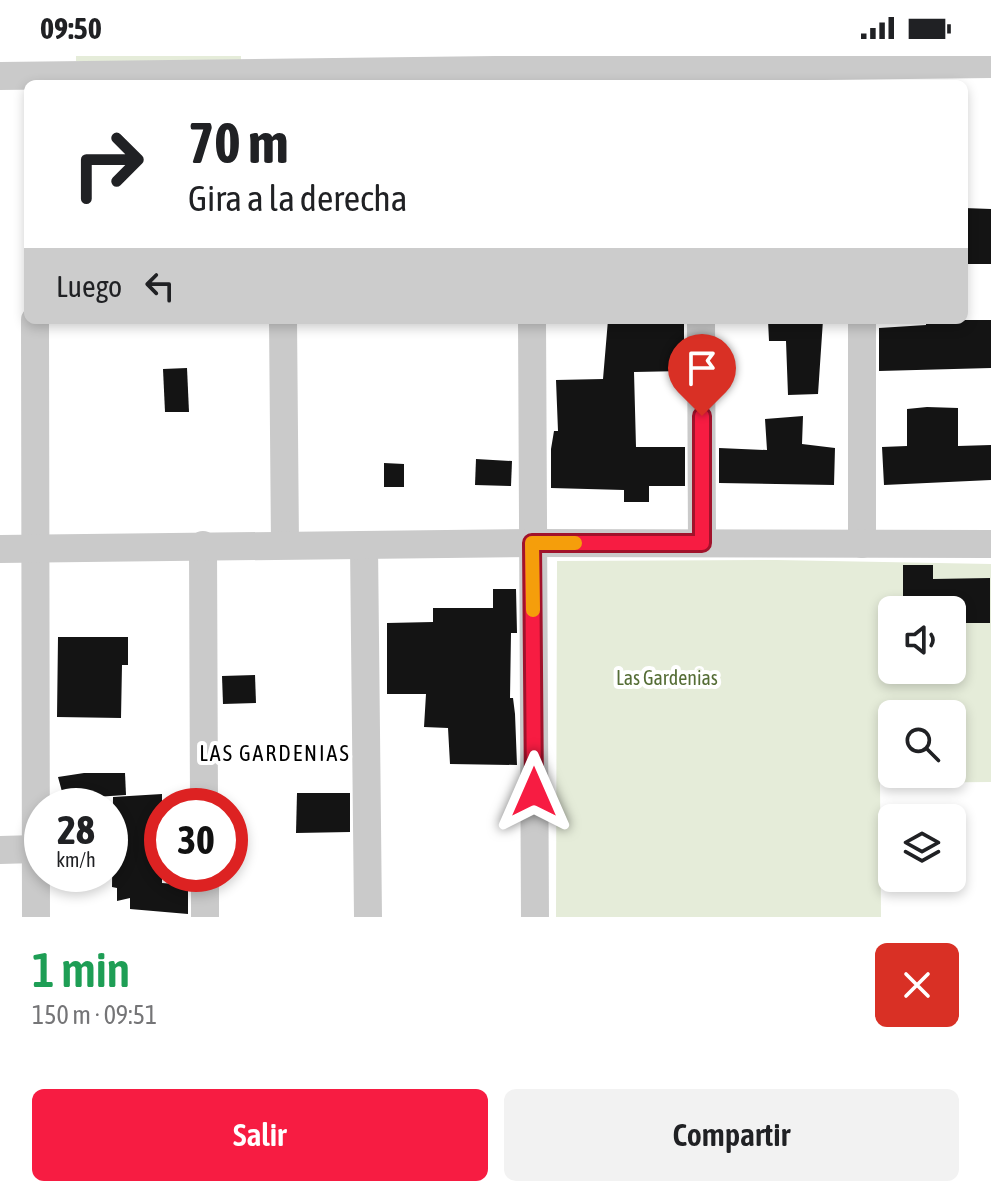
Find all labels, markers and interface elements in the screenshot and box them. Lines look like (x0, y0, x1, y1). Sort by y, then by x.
text: 09:50 (40, 11, 102, 45)
text: 70 m (188, 111, 289, 175)
icon: right (56, 112, 160, 216)
text: Gira a la derecha (188, 177, 408, 219)
icon: left (138, 264, 182, 308)
text: Luego (56, 269, 122, 303)
pin (668, 334, 736, 416)
icon: arrive (680, 346, 724, 390)
map controls (878, 596, 966, 892)
button: sound (878, 596, 966, 684)
park label: Las Gardenias (616, 666, 718, 689)
button: search (878, 700, 966, 788)
district label: LAS GARDENIAS (199, 740, 351, 766)
position arrow (492, 750, 576, 834)
speed limit sign: 30 (144, 788, 248, 892)
button: layers (878, 804, 966, 892)
text: 28 (57, 807, 95, 852)
text: km/h (56, 848, 96, 871)
text: 1 min (32, 942, 130, 997)
button: close (875, 943, 959, 1027)
text: 150 m · 09:51 (32, 1000, 157, 1030)
button: Salir (32, 1089, 488, 1181)
button: Compartir (504, 1089, 959, 1181)

